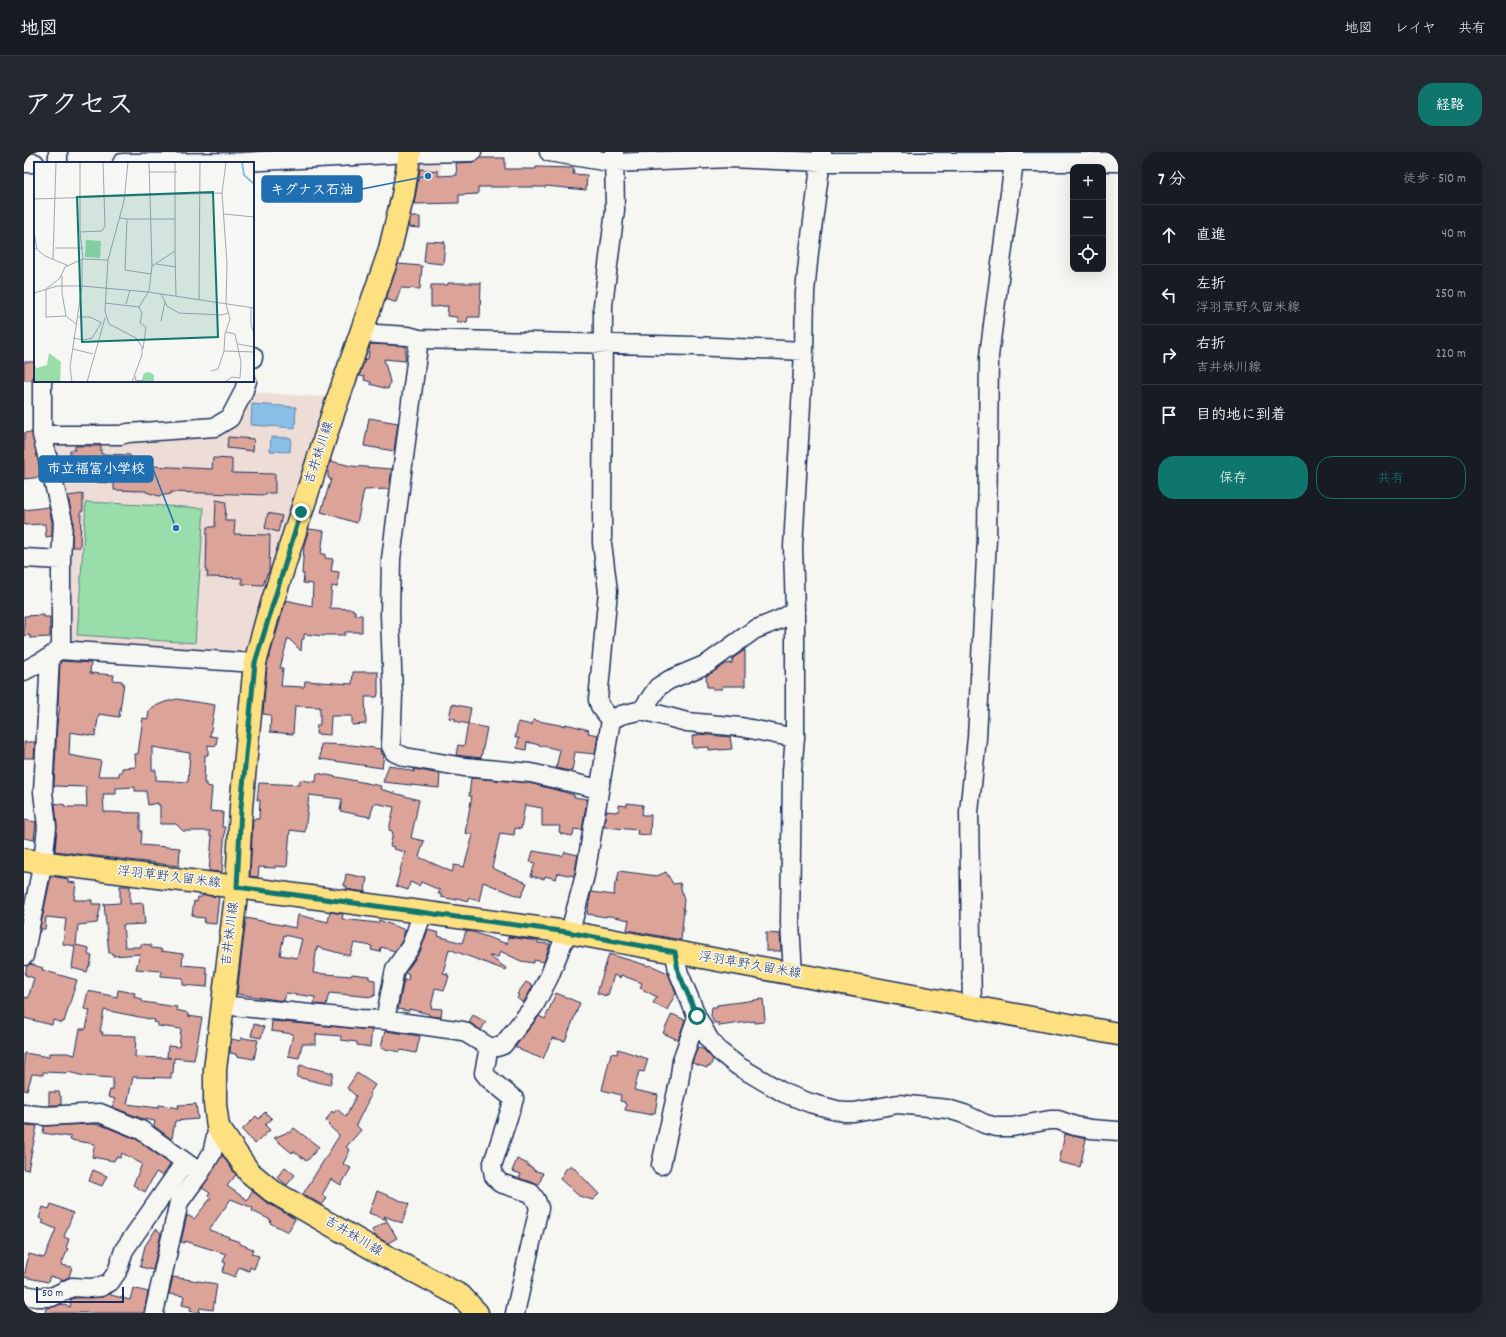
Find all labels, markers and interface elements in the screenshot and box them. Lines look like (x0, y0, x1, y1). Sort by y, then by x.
text: 地図 (20, 17, 58, 44)
text: 地図 (1345, 19, 1373, 39)
text: レイヤ (1395, 19, 1436, 39)
text: 共有 (1458, 19, 1486, 39)
button: 経路 (1418, 83, 1482, 126)
text: アクセス (24, 88, 134, 128)
inset map (34, 162, 254, 382)
map controls (1070, 164, 1106, 272)
button: + (1070, 164, 1106, 200)
text: 7 分 (1158, 169, 1185, 193)
text: 徒歩 · 510 m (1403, 170, 1466, 189)
callout: キグナス石油 (262, 176, 362, 202)
text: キグナス石油 (270, 181, 354, 201)
button: − (1070, 200, 1106, 236)
icon: ahead (1158, 224, 1180, 246)
text: 直進 (1196, 225, 1226, 247)
text: 40 m (1442, 225, 1466, 244)
button: locate (1070, 236, 1106, 272)
text: 左折 (1196, 274, 1226, 296)
icon: left (1158, 284, 1180, 306)
text: 250 m (1435, 285, 1466, 304)
text: 浮羽草野久留米線 (1196, 299, 1300, 318)
text: 右折 (1196, 334, 1226, 356)
icon: right (1158, 344, 1180, 366)
text: 220 m (1436, 345, 1466, 364)
text: 吉井妹川線 (1196, 359, 1261, 378)
icon: arrive (1158, 404, 1180, 426)
text: 目的地に到着 (1196, 405, 1286, 427)
street label: 吉井妹川線 (301, 418, 339, 487)
callout: 市立福富小学校 (39, 456, 153, 482)
button: 保存 (1158, 456, 1308, 499)
button: 共有 (1316, 456, 1466, 499)
text: 市立福富小学校 (47, 460, 145, 480)
route end (292, 503, 310, 521)
street label: 浮羽草野久留米線 (116, 862, 223, 894)
street label: 吉井妹川線 (218, 900, 245, 967)
street label: 浮羽草野久留米線 (697, 948, 804, 985)
route start (688, 1007, 706, 1025)
street label: 吉井妹川線 (320, 1212, 387, 1262)
scale bar (36, 1285, 124, 1304)
text: 50 m (42, 1286, 63, 1302)

